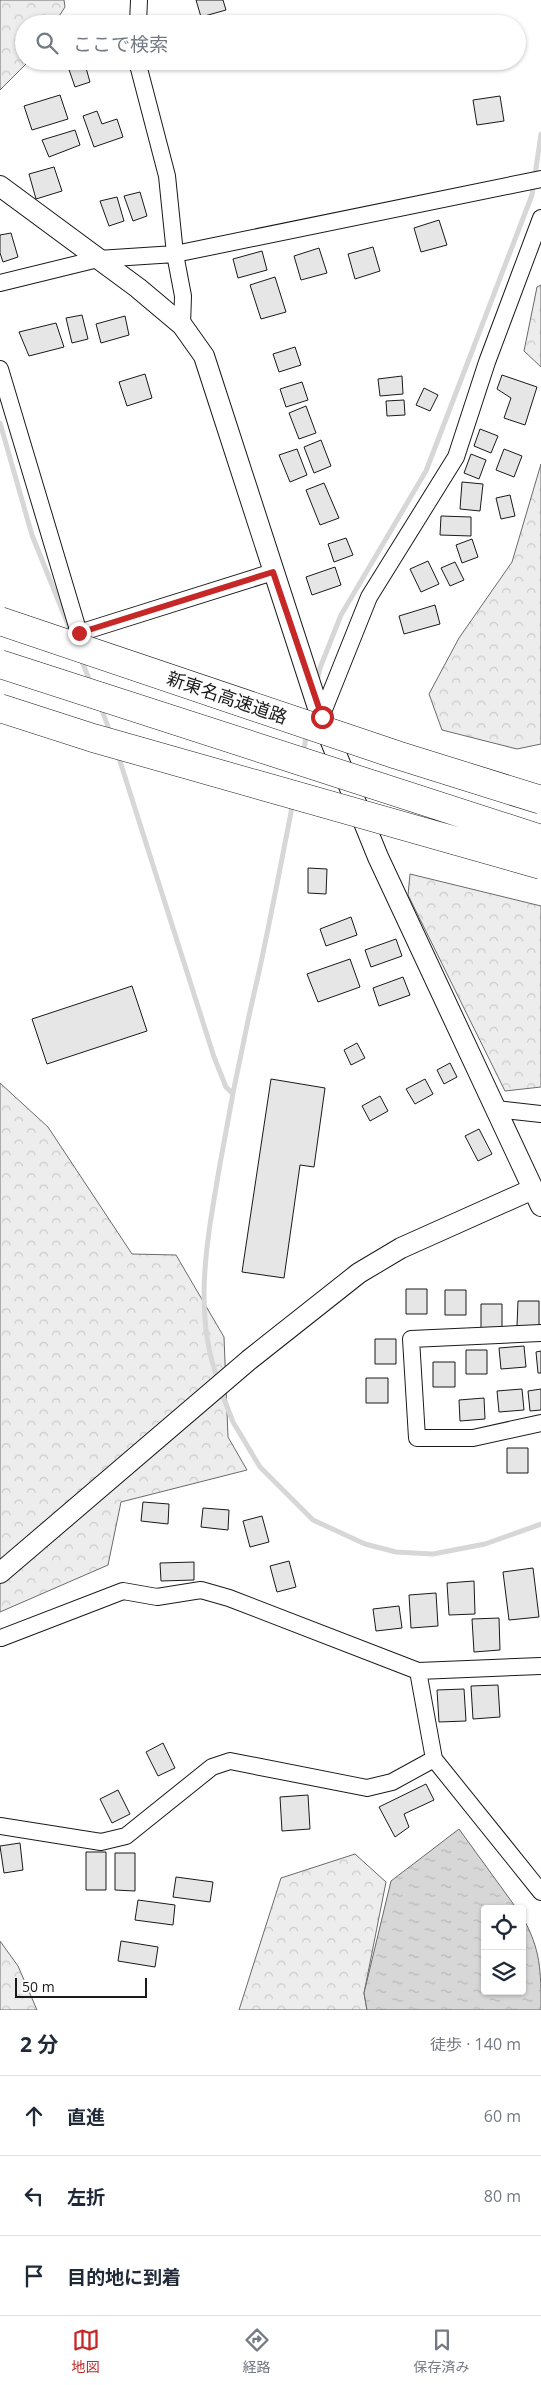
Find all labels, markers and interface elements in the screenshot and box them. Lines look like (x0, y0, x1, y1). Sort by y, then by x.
search box (15, 15, 526, 70)
icon: search (33, 29, 61, 57)
text: ここで検索 (73, 31, 168, 57)
route end (68, 622, 91, 645)
street label: 新東名高速道路 (164, 665, 291, 729)
route start (311, 706, 334, 729)
map controls (481, 1905, 526, 1995)
button: locate (481, 1905, 526, 1950)
button: layers (481, 1950, 526, 1995)
scale bar (15, 1975, 148, 1998)
text: 50 m (22, 1977, 55, 1996)
text: 2 分 (20, 2030, 58, 2058)
text: 徒歩 · 140 m (430, 2033, 521, 2055)
icon: ahead (20, 2102, 48, 2130)
text: 直進 (67, 2104, 105, 2130)
text: 60 m (484, 2105, 521, 2127)
icon: left (20, 2182, 48, 2210)
text: 左折 (67, 2184, 105, 2210)
text: 80 m (484, 2185, 521, 2207)
icon: arrive (20, 2262, 48, 2290)
text: 目的地に到着 (67, 2264, 181, 2290)
tab: 地図 (72, 2326, 100, 2376)
tab: 経路 (243, 2326, 271, 2376)
tab: 保存済み (414, 2326, 470, 2376)

